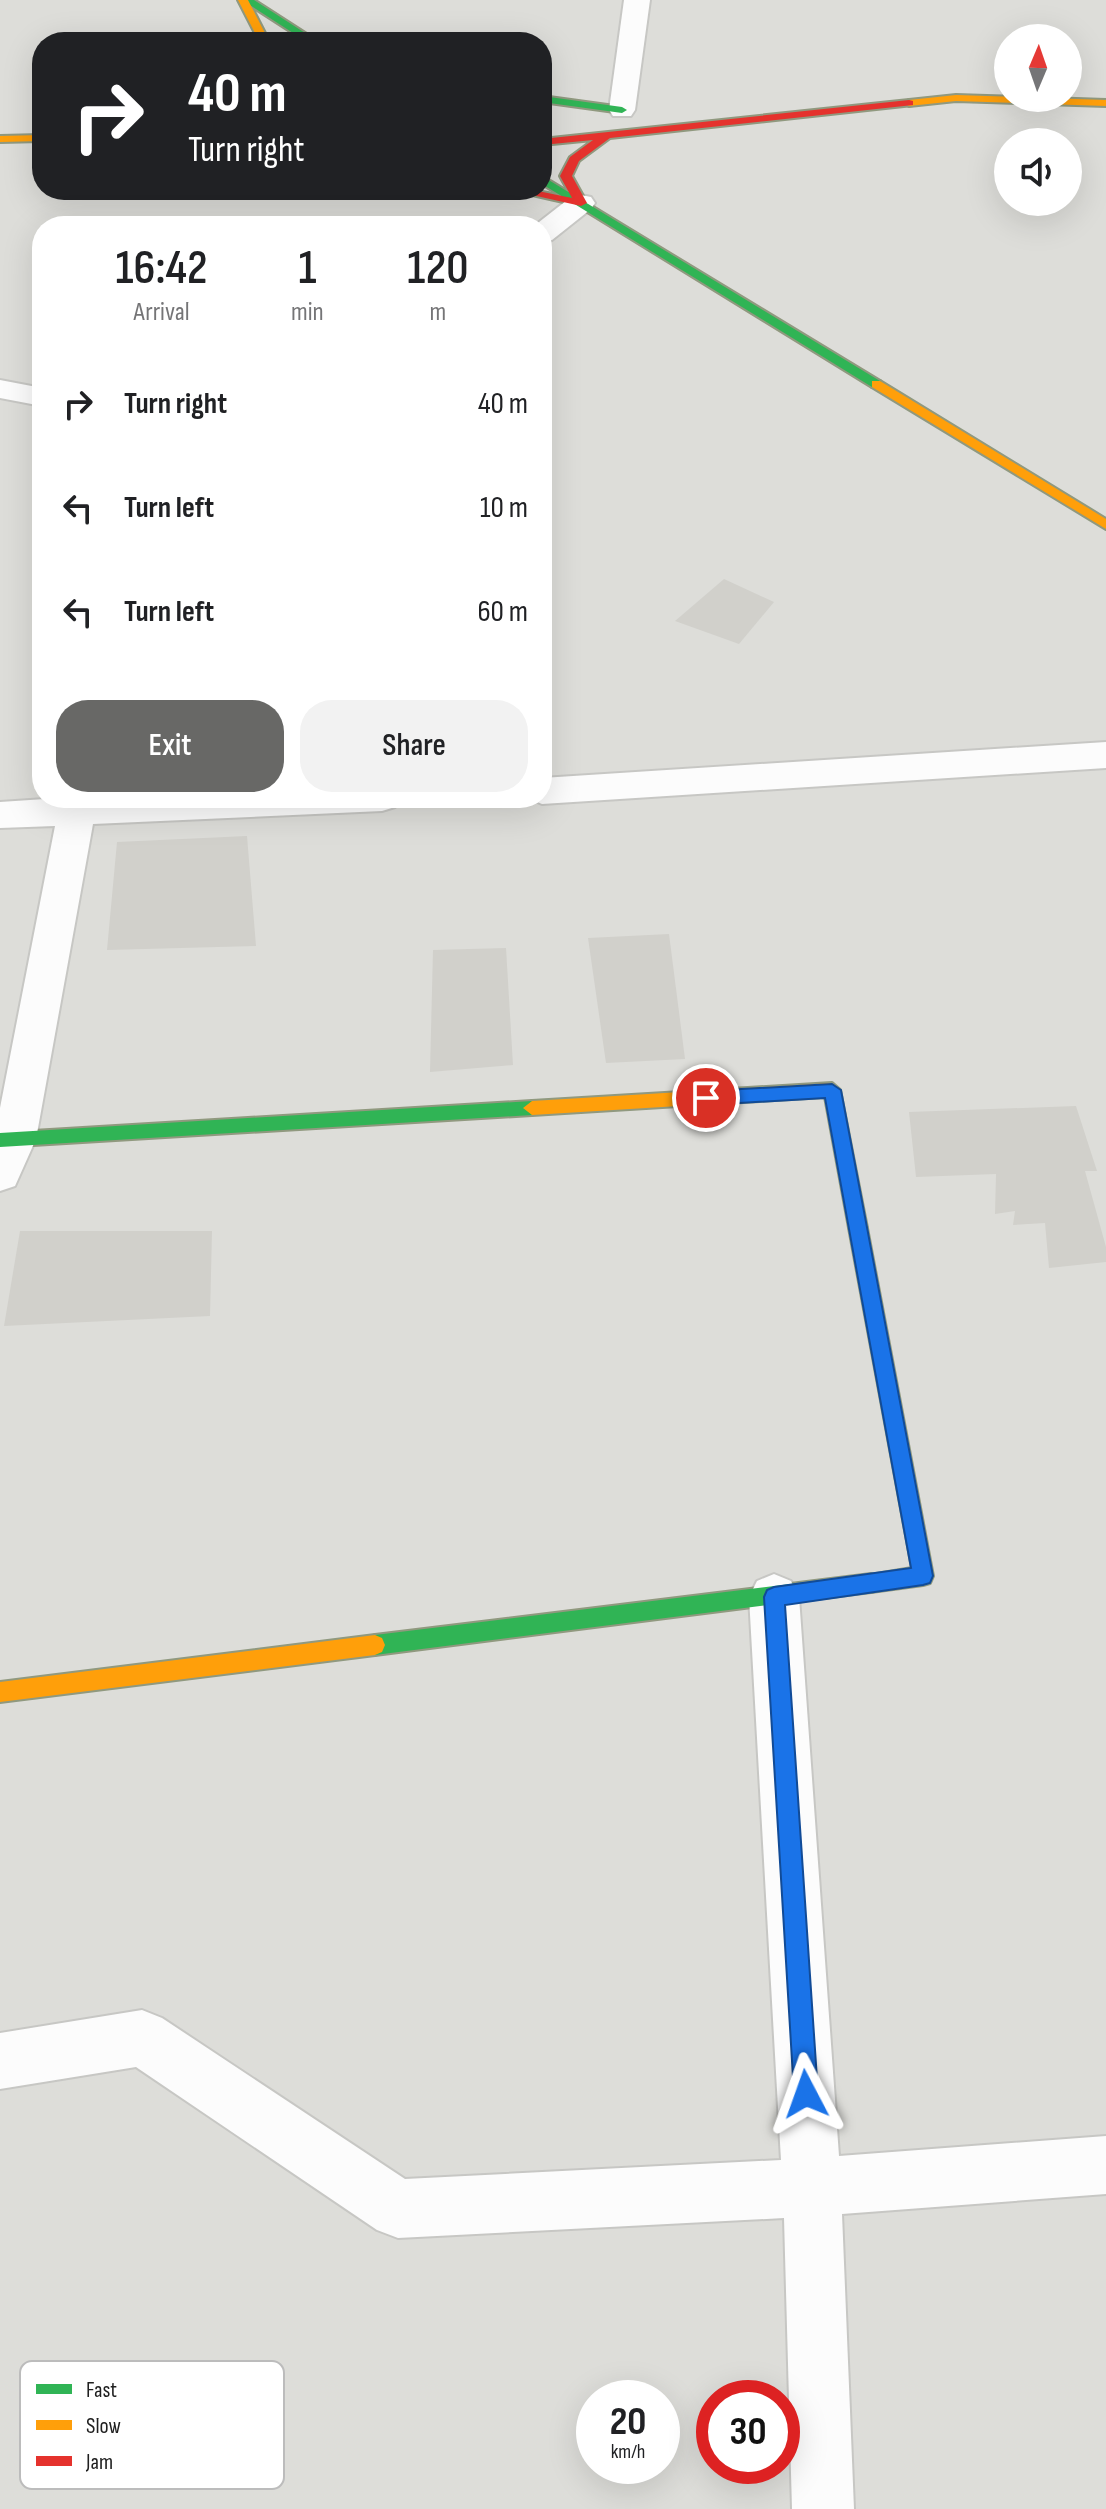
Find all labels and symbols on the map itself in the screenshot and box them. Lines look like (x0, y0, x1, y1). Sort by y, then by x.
north arrow (994, 24, 1082, 112)
pin (672, 1064, 740, 1132)
position arrow (764, 2052, 848, 2136)
legend (20, 2361, 284, 2489)
text: Fast (86, 2377, 117, 2404)
speed limit sign: 30 (696, 2380, 800, 2484)
text: Slow (86, 2413, 121, 2440)
text: Jam (85, 2449, 113, 2476)

